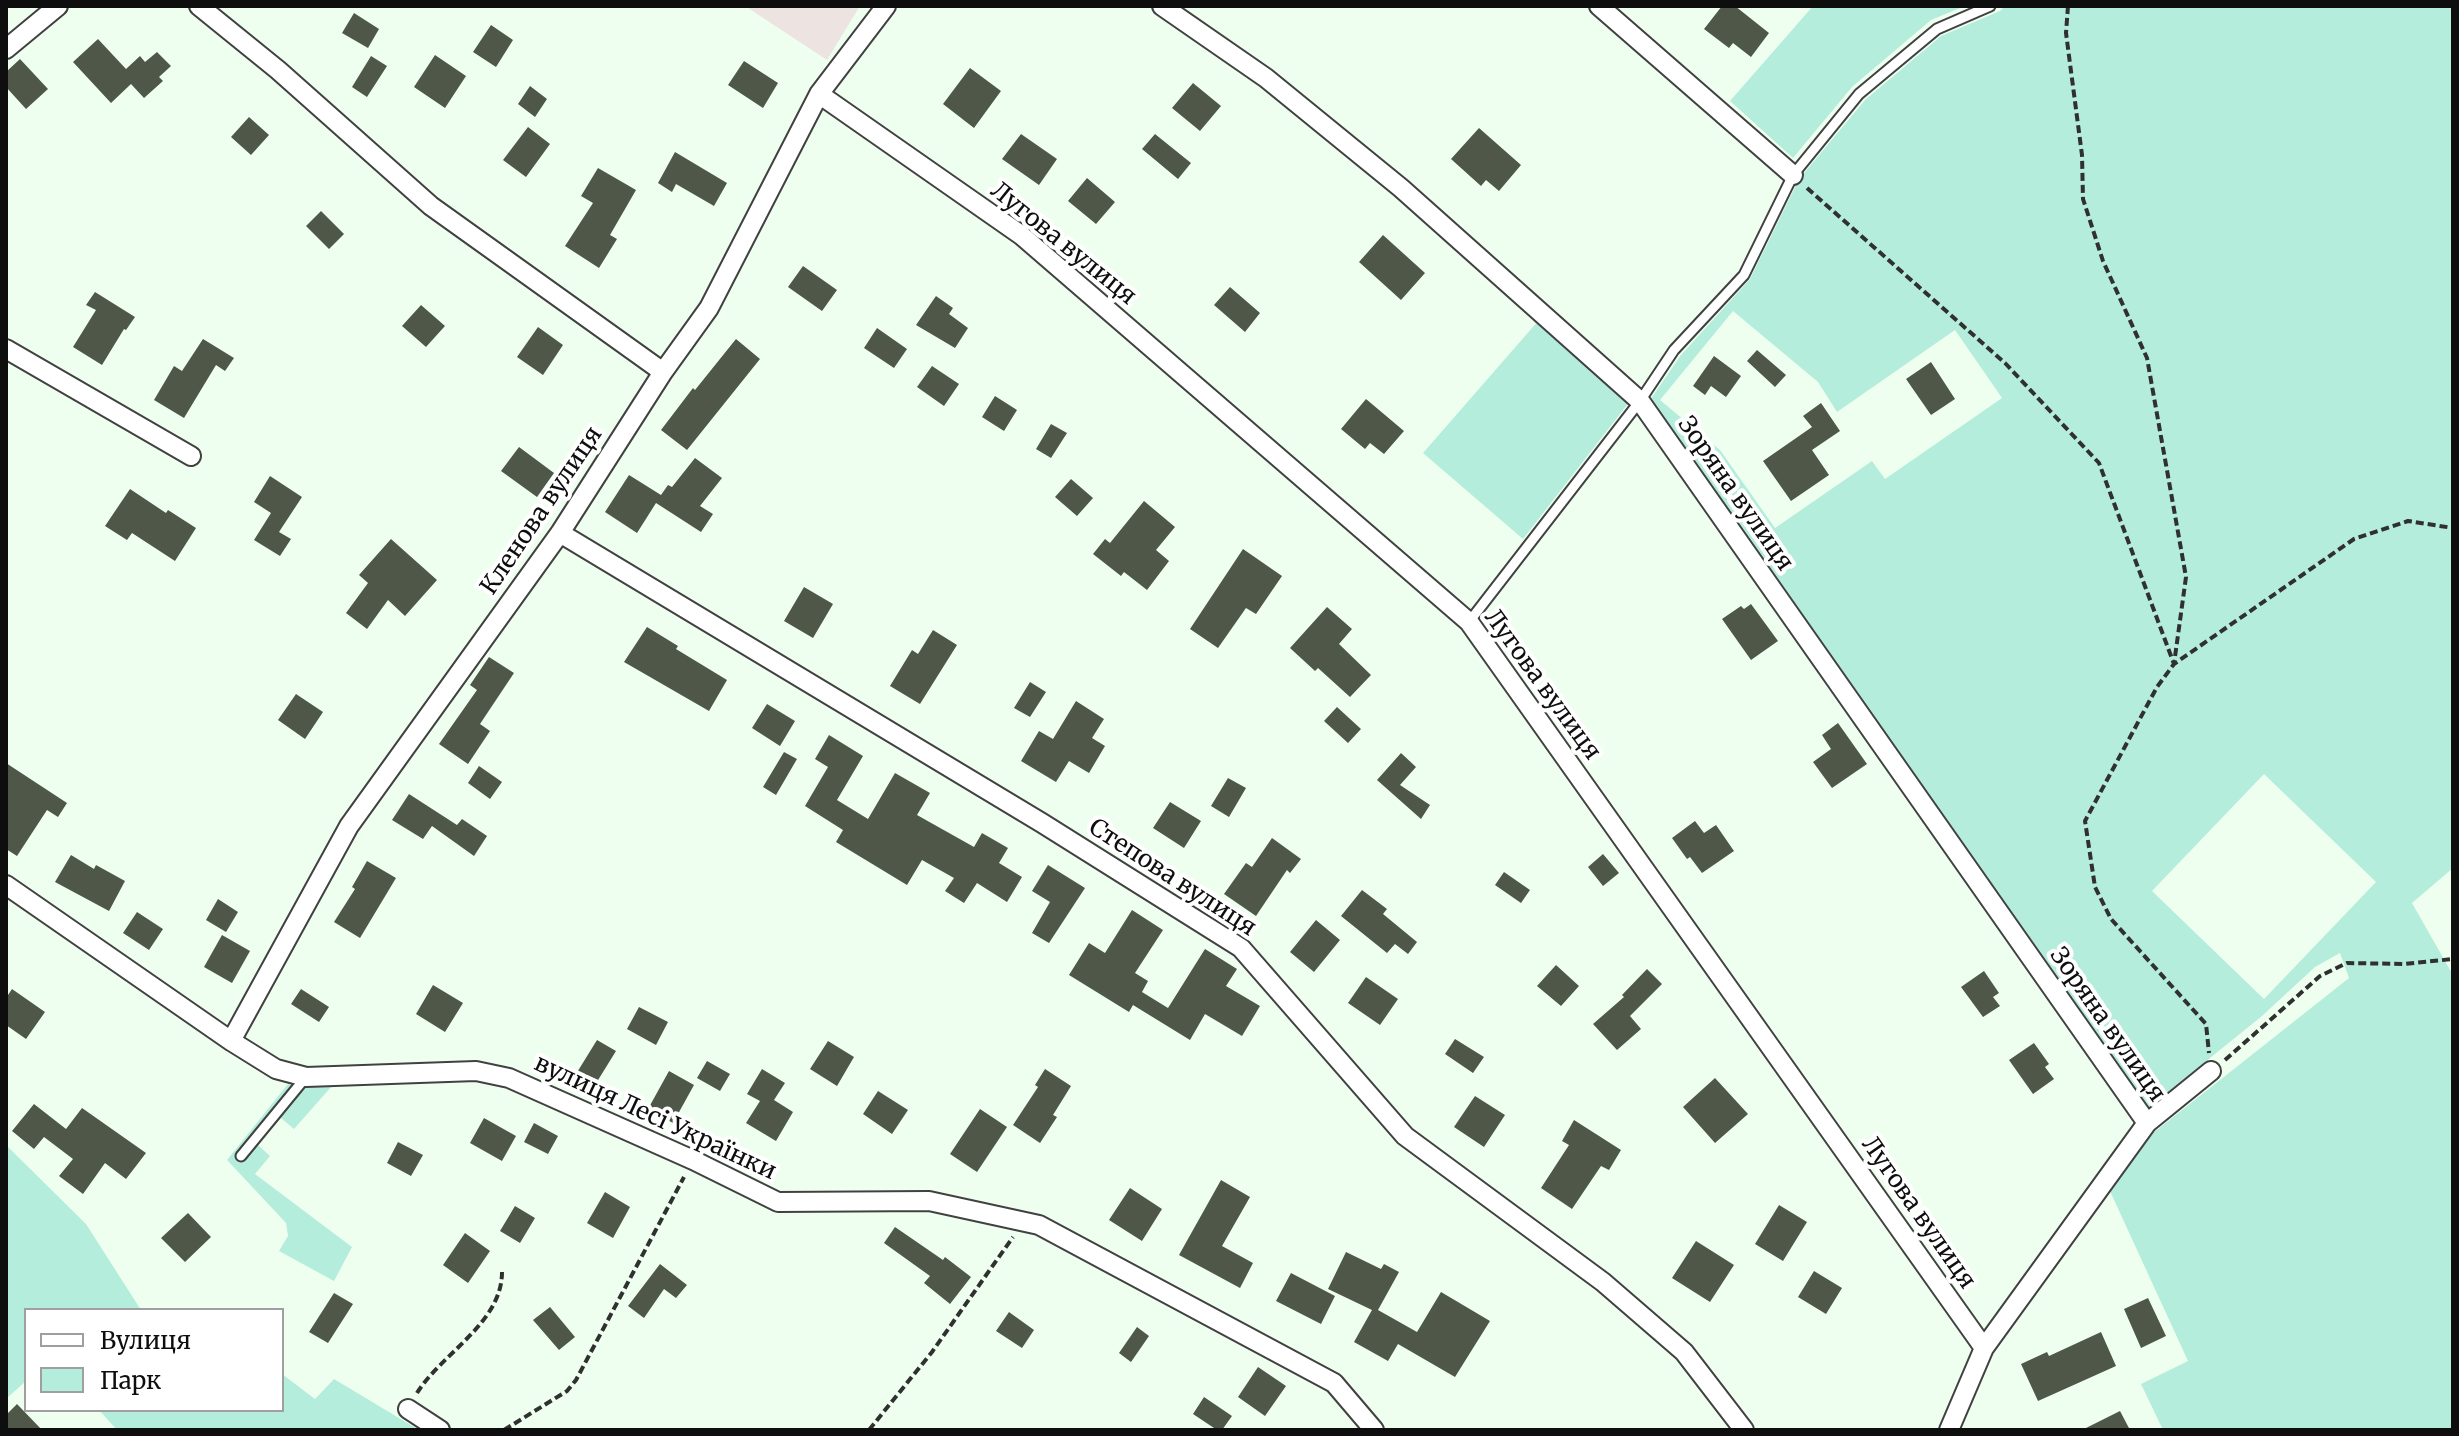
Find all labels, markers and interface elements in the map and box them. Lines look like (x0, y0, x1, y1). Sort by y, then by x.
street label: Лугова вулиця (984, 177, 1142, 311)
street label: Зоряна вулиця (1671, 411, 1799, 577)
street label: Кленова вулиця (475, 422, 609, 600)
street label: Лугова вулиця (1478, 604, 1606, 766)
street label: Степова вулиця (1083, 813, 1261, 943)
street label: Зоряна вулиця (2043, 942, 2171, 1108)
street label: вулиця Лесі Українки (530, 1049, 780, 1187)
street label: Лугова вулиця (1855, 1132, 1981, 1294)
legend (24, 1308, 284, 1412)
text: Вулиця (100, 1325, 191, 1356)
text: Парк (100, 1365, 161, 1396)

